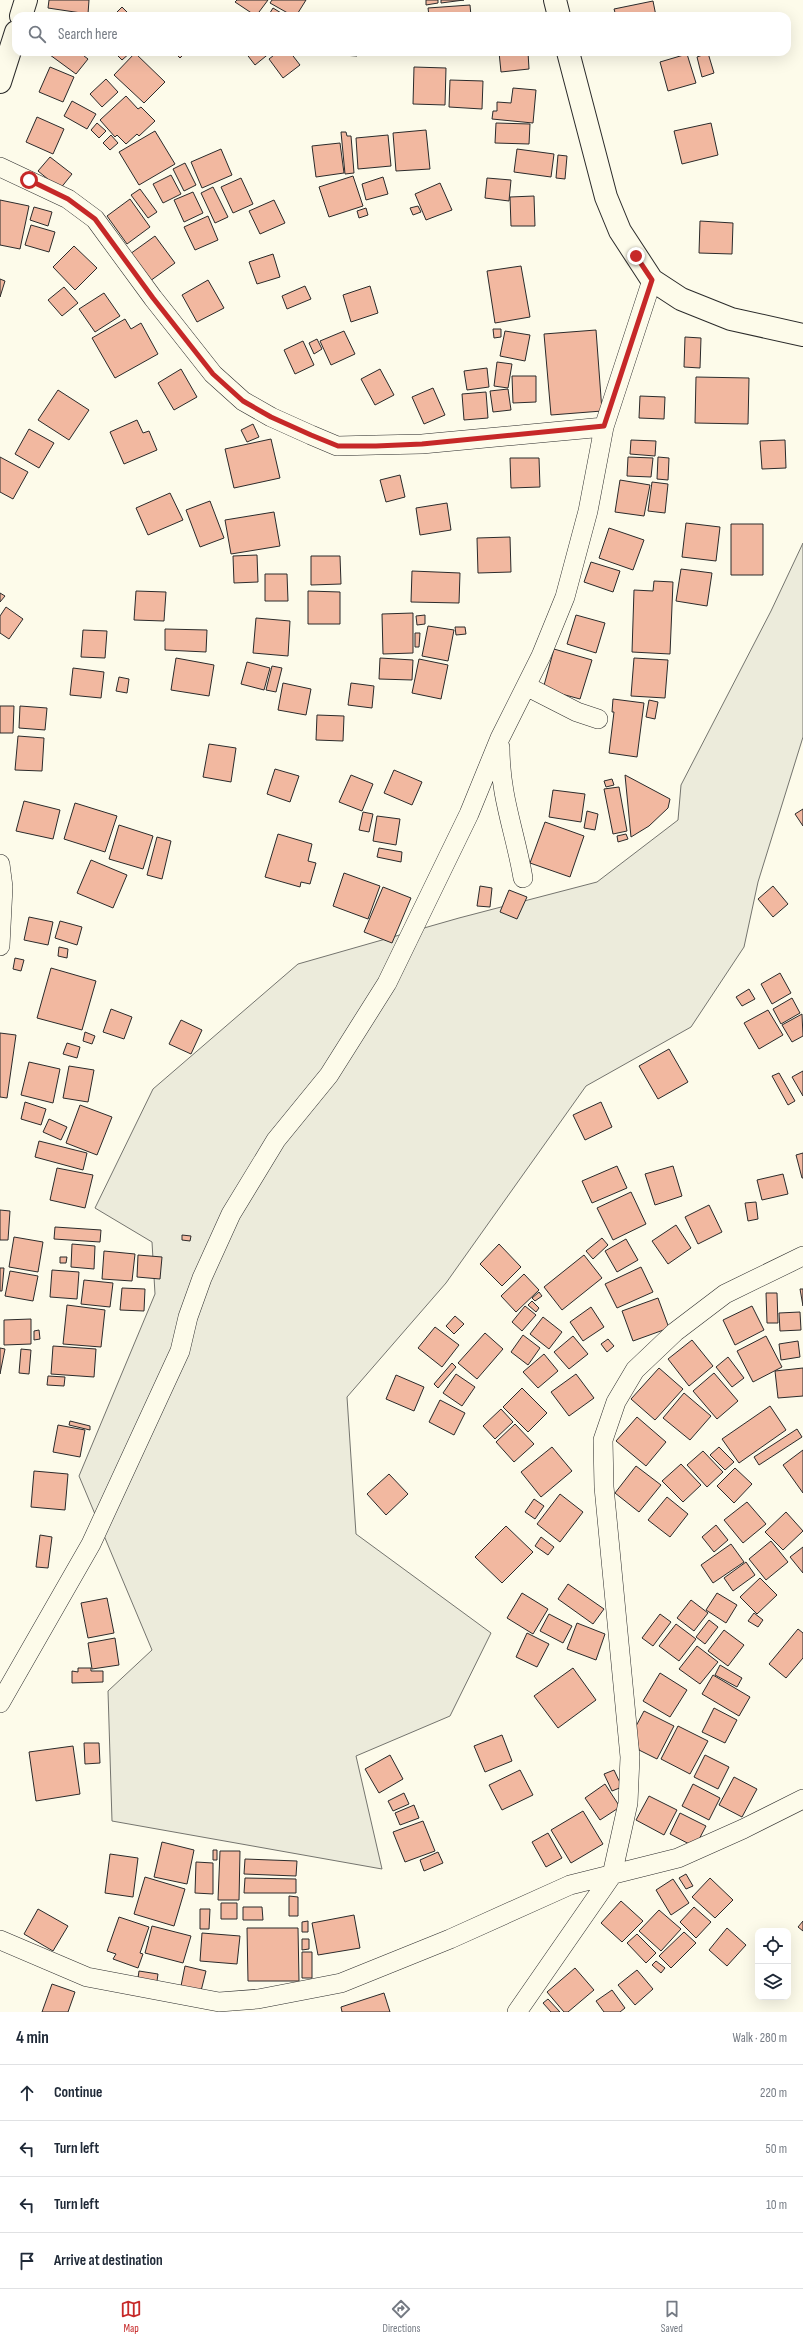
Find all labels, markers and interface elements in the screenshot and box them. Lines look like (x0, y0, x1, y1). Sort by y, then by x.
search box (12, 12, 791, 56)
icon: search (26, 23, 48, 45)
text: Search here (58, 25, 118, 44)
route start (20, 171, 38, 189)
route end (627, 247, 645, 265)
map controls (755, 1928, 791, 2000)
button: locate (755, 1928, 791, 1964)
button: layers (755, 1964, 791, 2000)
text: 4 min (16, 2028, 49, 2048)
text: Walk · 280 m (733, 2030, 787, 2046)
icon: ahead (16, 2082, 38, 2104)
text: Continue (54, 2083, 103, 2102)
text: 220 m (760, 2085, 787, 2101)
icon: left (16, 2138, 38, 2160)
text: Turn left (54, 2139, 99, 2158)
text: 50 m (766, 2141, 787, 2157)
icon: left (16, 2194, 38, 2216)
text: Turn left (54, 2195, 99, 2214)
text: 10 m (766, 2197, 787, 2213)
icon: arrive (16, 2250, 38, 2272)
text: Arrive at destination (54, 2251, 163, 2270)
tab: Map (120, 2298, 142, 2335)
tab: Directions (383, 2298, 420, 2335)
tab: Saved (661, 2298, 683, 2335)

